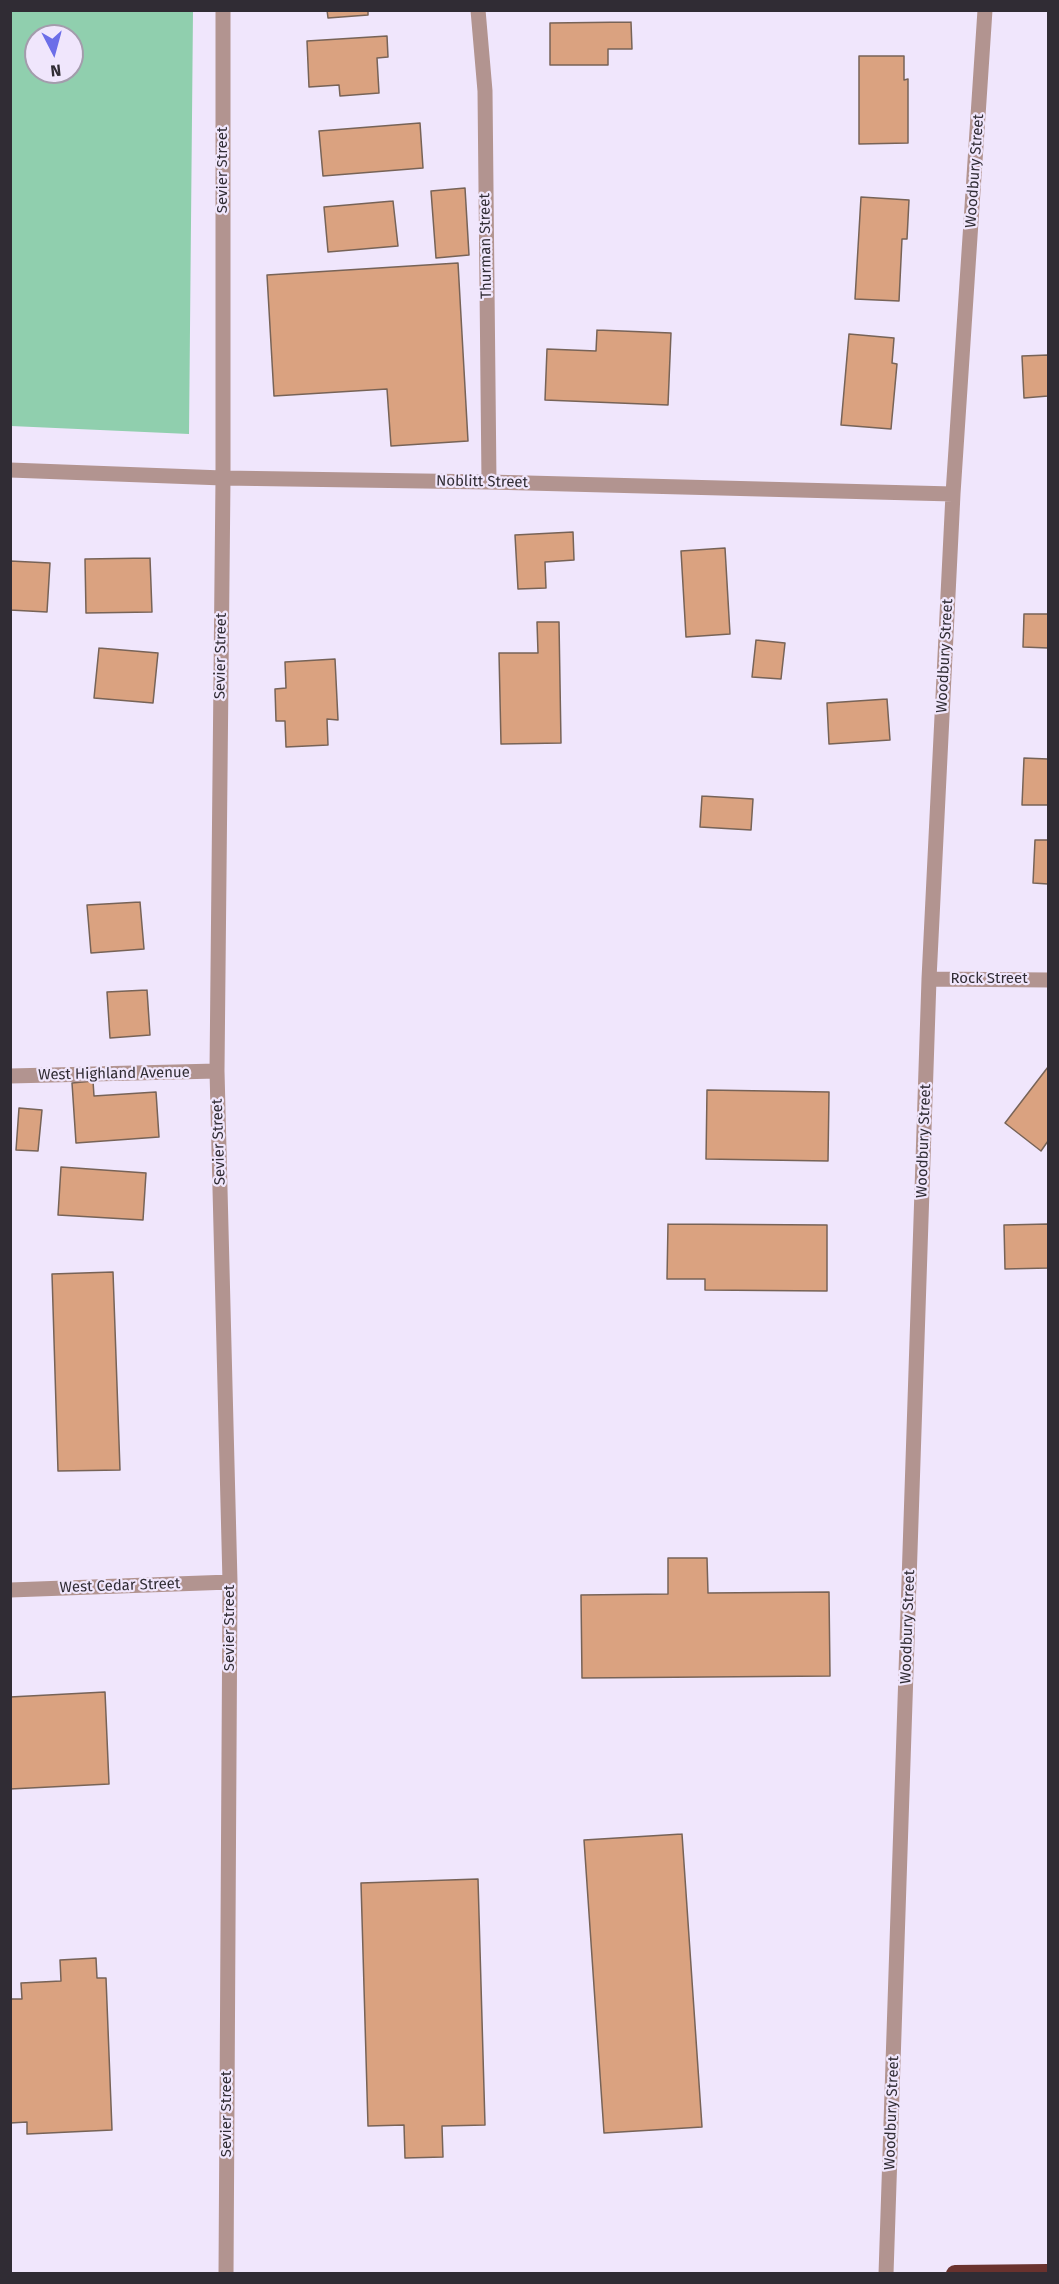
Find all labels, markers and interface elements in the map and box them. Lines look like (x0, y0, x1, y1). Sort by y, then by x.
north arrow (24, 24, 84, 84)
text: N (49, 60, 62, 80)
street label: Woodbury Street (962, 113, 988, 229)
street label: Sevier Street (214, 127, 232, 213)
street label: Thurman Street (476, 193, 496, 299)
street label: Noblitt Street (436, 472, 528, 492)
street label: Woodbury Street (933, 599, 957, 713)
street label: Sevier Street (211, 613, 231, 699)
street label: Rock Street (950, 970, 1028, 988)
street label: West Highland Avenue (38, 1064, 190, 1084)
street label: Woodbury Street (913, 1084, 935, 1198)
street label: Sevier Street (208, 1098, 230, 1186)
street label: Woodbury Street (897, 1570, 919, 1684)
street label: West Cedar Street (59, 1575, 181, 1597)
street label: Sevier Street (221, 1585, 239, 1671)
street label: Woodbury Street (881, 2056, 903, 2170)
street label: Sevier Street (218, 2071, 236, 2157)

